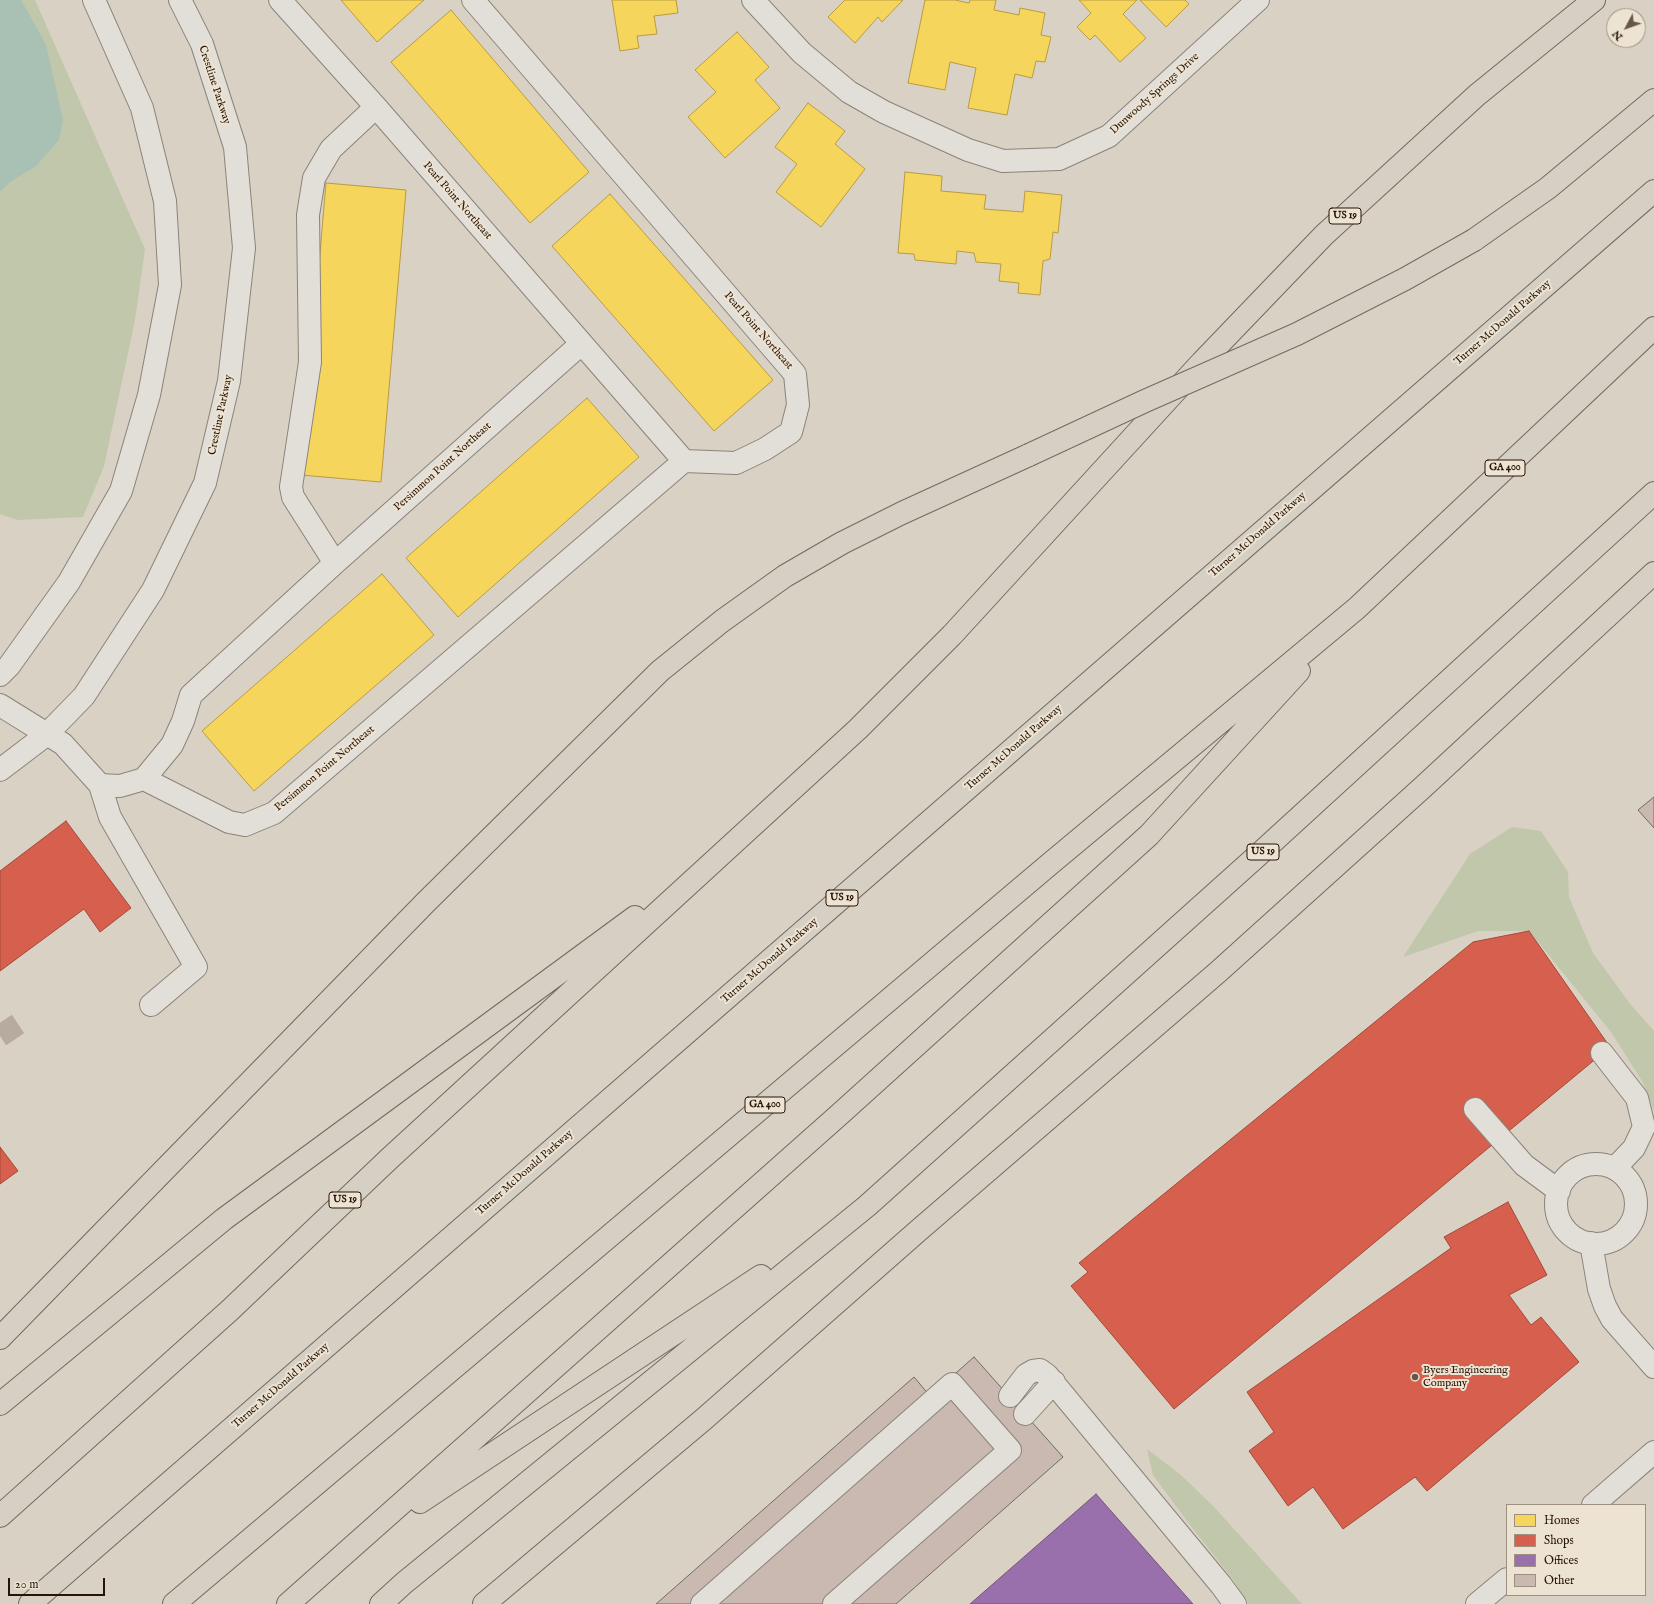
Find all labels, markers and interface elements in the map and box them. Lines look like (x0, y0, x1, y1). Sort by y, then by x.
north arrow (1606, 8, 1646, 48)
text: N (1609, 27, 1626, 43)
street label: Crestline Parkway (195, 44, 233, 126)
street label: Dunwoody Springs Drive (1108, 51, 1202, 137)
street label: Pearl Point Northeast (420, 159, 494, 243)
road number: US 19 (1329, 208, 1361, 224)
street label: Turner McDonald Parkway (1452, 277, 1554, 369)
street label: Pearl Point Northeast (721, 289, 795, 373)
street label: Crestline Parkway (206, 374, 236, 456)
street label: Persimmon Point Northeast (392, 420, 494, 514)
road number: GA 400 (1485, 460, 1525, 476)
street label: Turner McDonald Parkway (1207, 489, 1309, 581)
street label: Turner McDonald Parkway (963, 702, 1065, 794)
street label: Persimmon Point Northeast (272, 723, 378, 815)
road number: US 19 (1247, 844, 1279, 860)
road number: US 19 (826, 890, 858, 906)
street label: Turner McDonald Parkway (719, 915, 821, 1007)
road number: GA 400 (745, 1097, 785, 1113)
street label: Turner McDonald Parkway (474, 1127, 576, 1219)
road number: US 19 (329, 1192, 361, 1208)
street label: Turner McDonald Parkway (230, 1340, 332, 1432)
place label: Byers Engineering Company (1423, 1364, 1508, 1390)
marker: Byers Engineering Company (1410, 1372, 1420, 1382)
legend (1506, 1504, 1646, 1596)
text: Homes (1544, 1513, 1580, 1528)
text: Shops (1544, 1533, 1574, 1548)
text: Offices (1544, 1553, 1578, 1568)
scale bar (10, 1570, 107, 1596)
text: Other (1544, 1573, 1574, 1588)
text: 20 m (15, 1577, 38, 1592)

